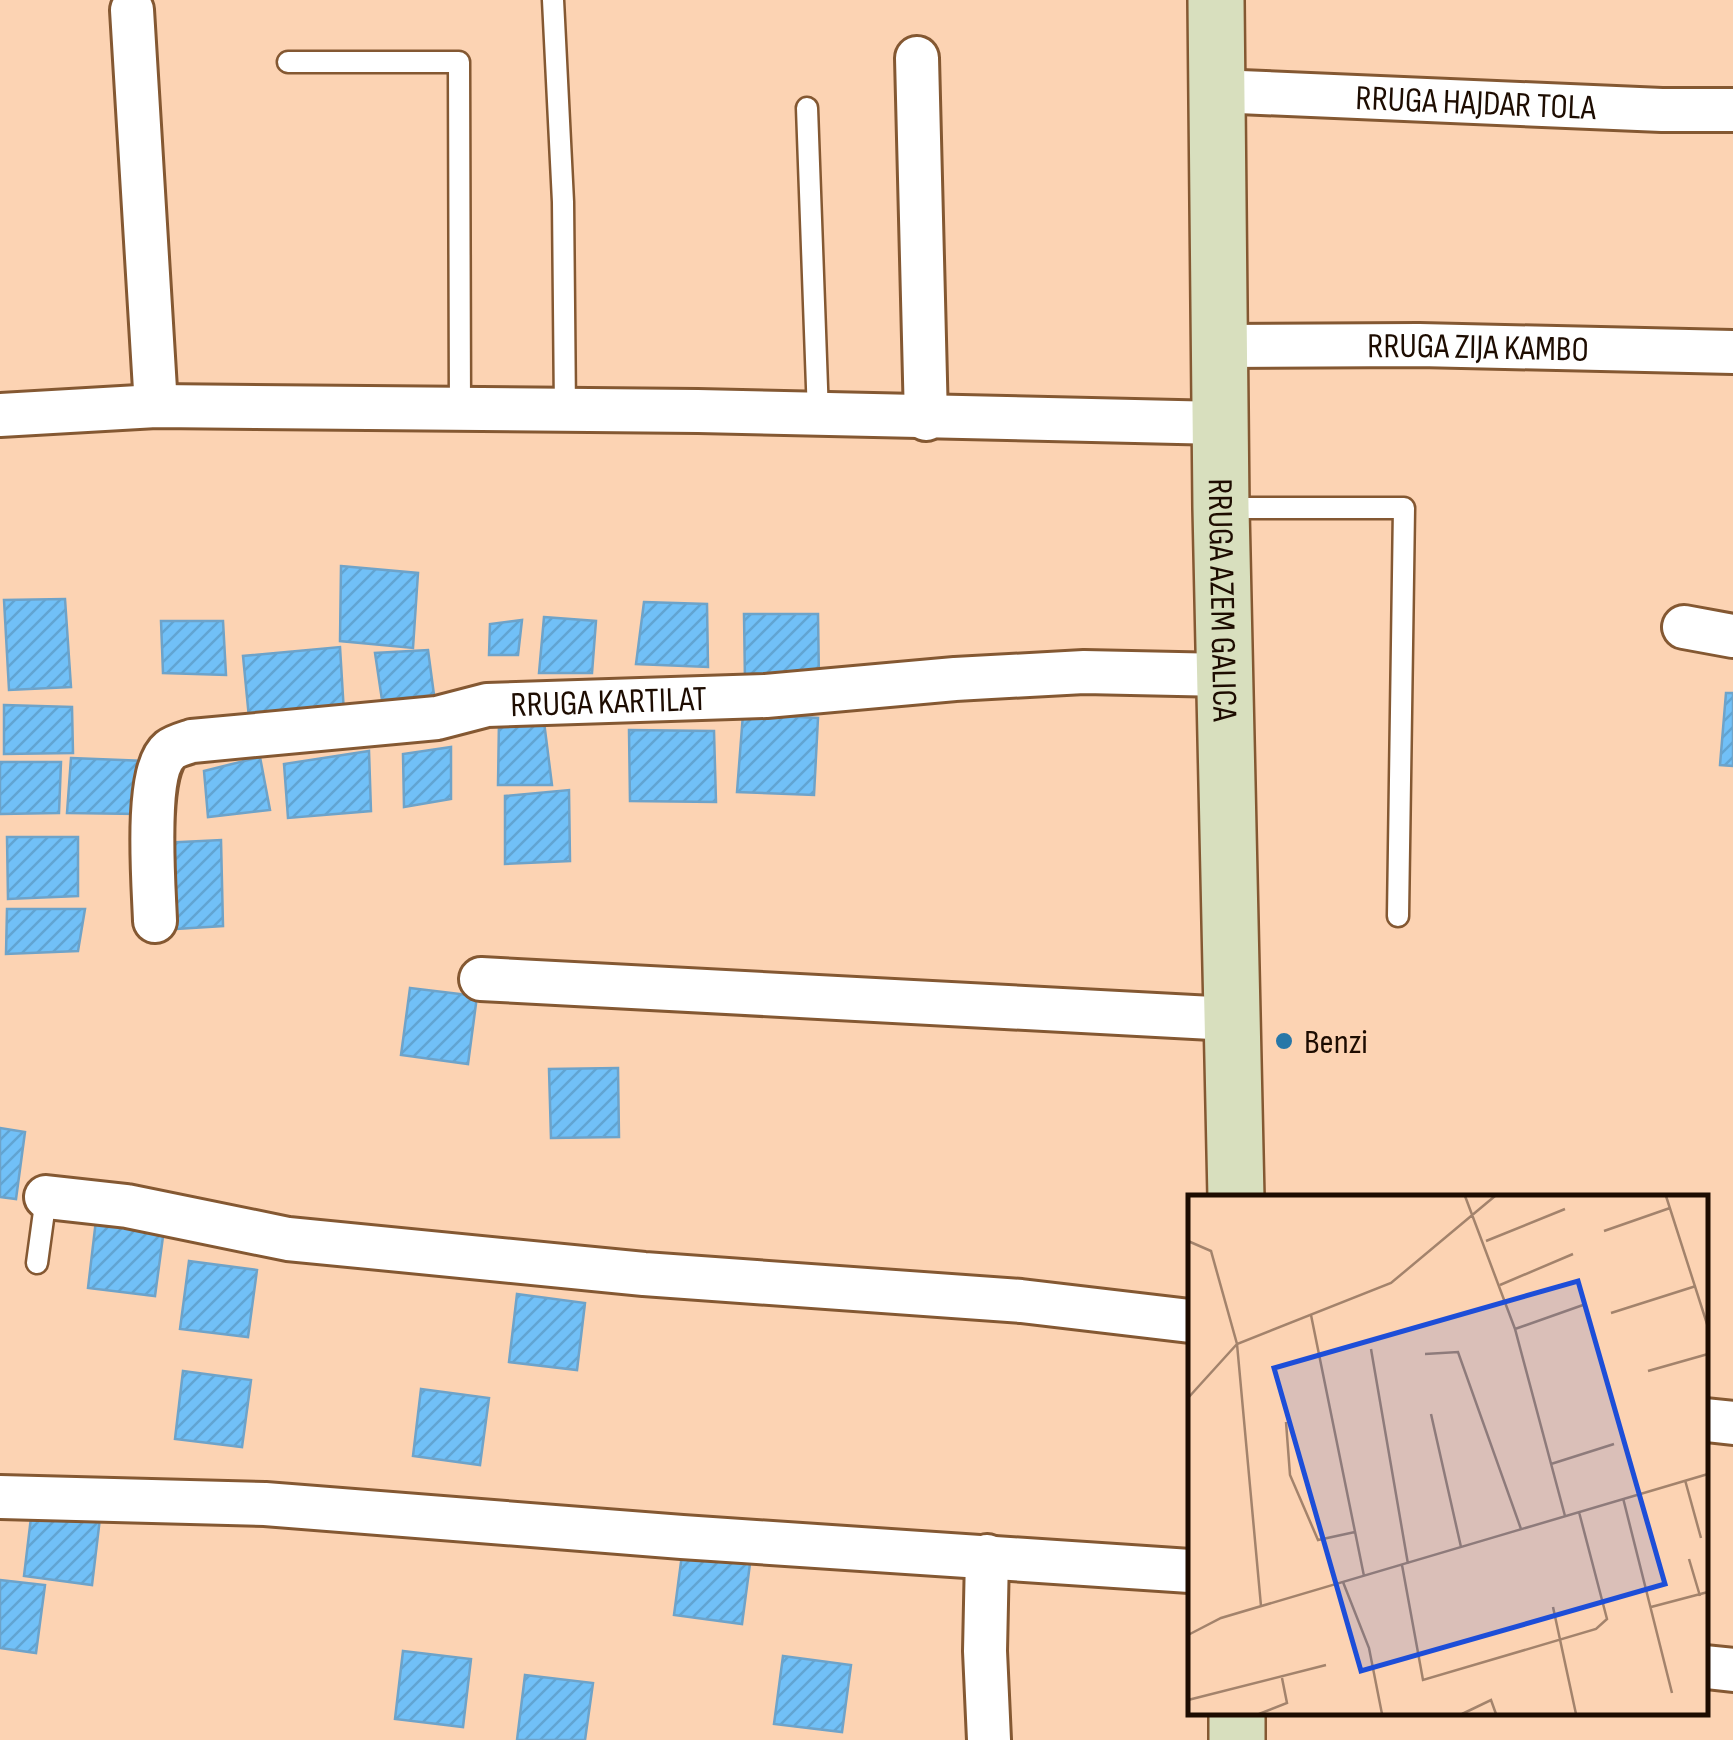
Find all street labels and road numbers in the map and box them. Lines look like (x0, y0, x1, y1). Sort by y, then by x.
street label: RRUGA HAJDAR TOLA (1355, 77, 1598, 130)
street label: RRUGA ZIJA KAMBO (1367, 325, 1589, 372)
street label: RRUGA AZEM GALICA (1198, 478, 1246, 723)
street label: RRUGA KARTILAT (510, 678, 708, 727)

